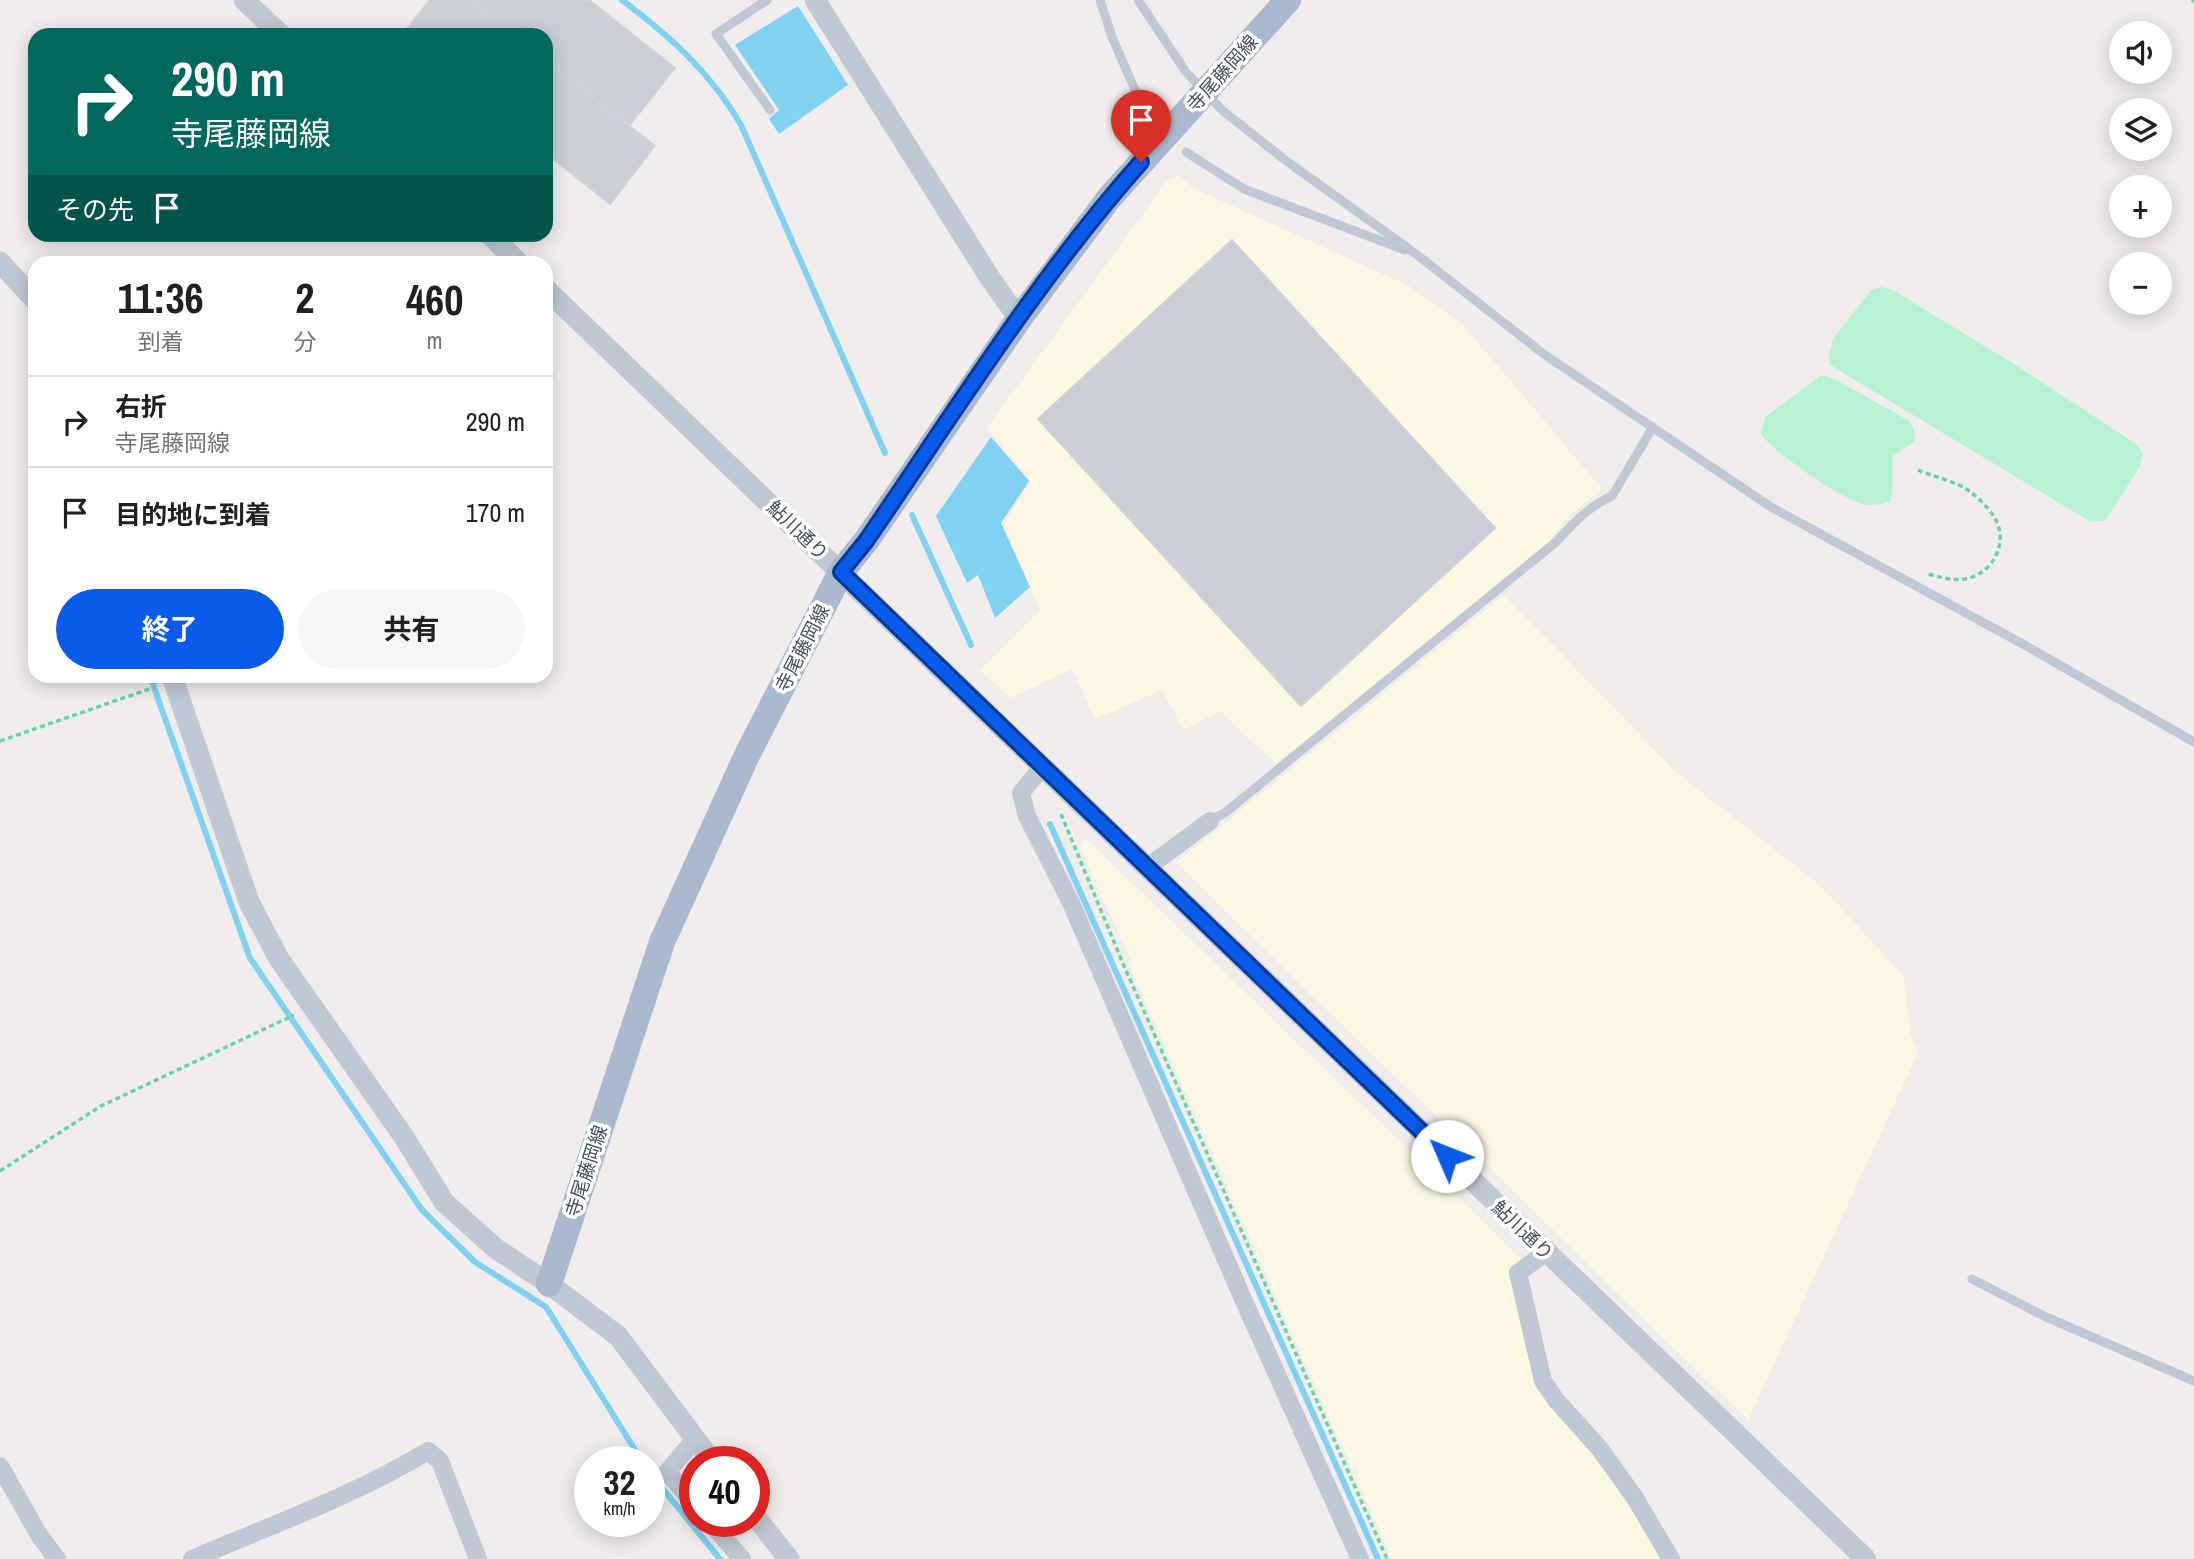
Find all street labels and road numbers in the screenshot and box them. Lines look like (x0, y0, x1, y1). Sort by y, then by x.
street label: 寺尾藤岡線 (1181, 29, 1263, 117)
street label: 鮎川通り (762, 494, 834, 566)
street label: 寺尾藤岡線 (769, 600, 835, 696)
street label: 寺尾藤岡線 (559, 1122, 613, 1220)
street label: 鮎川通り (1487, 1194, 1559, 1266)

